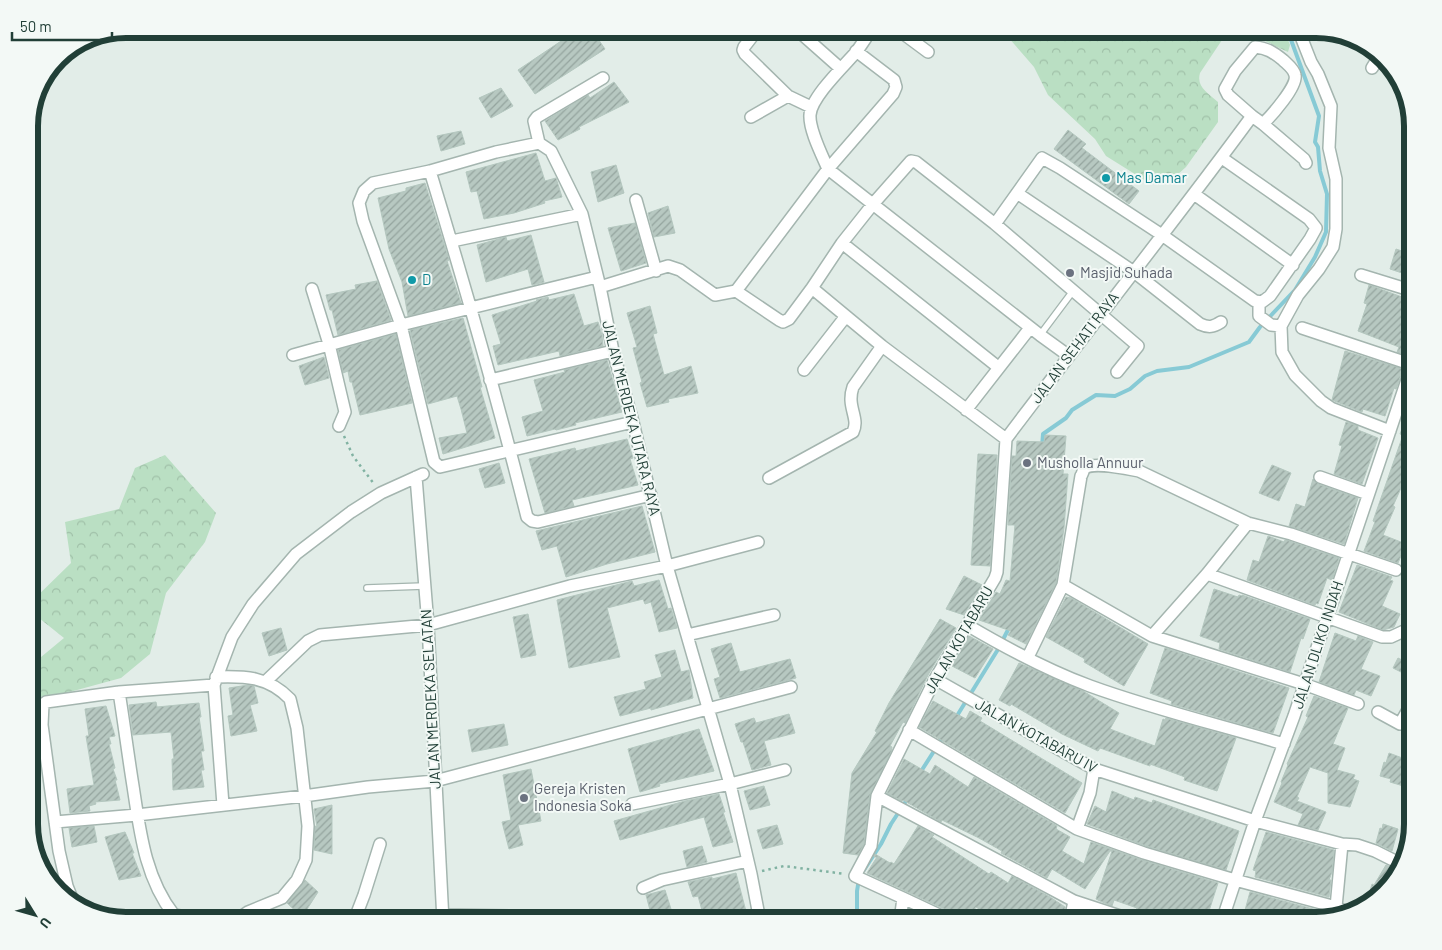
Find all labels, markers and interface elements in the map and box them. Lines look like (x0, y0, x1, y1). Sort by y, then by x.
scale bar (12, 10, 112, 42)
text: 50 m (20, 17, 52, 35)
place label: Mas Damar (1116, 168, 1188, 186)
marker: Mas Damar (1100, 172, 1112, 184)
place label: Masjid Suhada (1080, 263, 1173, 281)
marker: Masjid Suhada (1064, 267, 1076, 279)
place label: D (422, 270, 431, 288)
marker: D (406, 274, 418, 286)
street label: JALAN SEHATI RAYA (1027, 288, 1122, 407)
street label: JALAN MERDEKA UTARA RAYA (599, 318, 665, 517)
place label: Musholla Annuur (1037, 453, 1144, 471)
marker: Musholla Annuur (1021, 457, 1033, 469)
street label: JALAN DLIKO INDAH (1288, 578, 1346, 711)
street label: JALAN KOTABARU (920, 583, 996, 696)
street label: JALAN MERDEKA SELATAN (416, 609, 444, 789)
street label: JALAN KOTABARU IV (972, 694, 1101, 776)
place label: Gereja Kristen Indonesia Soka (534, 779, 632, 814)
marker: Gereja Kristen Indonesia Soka (518, 792, 530, 804)
north arrow (10, 890, 60, 940)
text: U (36, 914, 55, 932)

